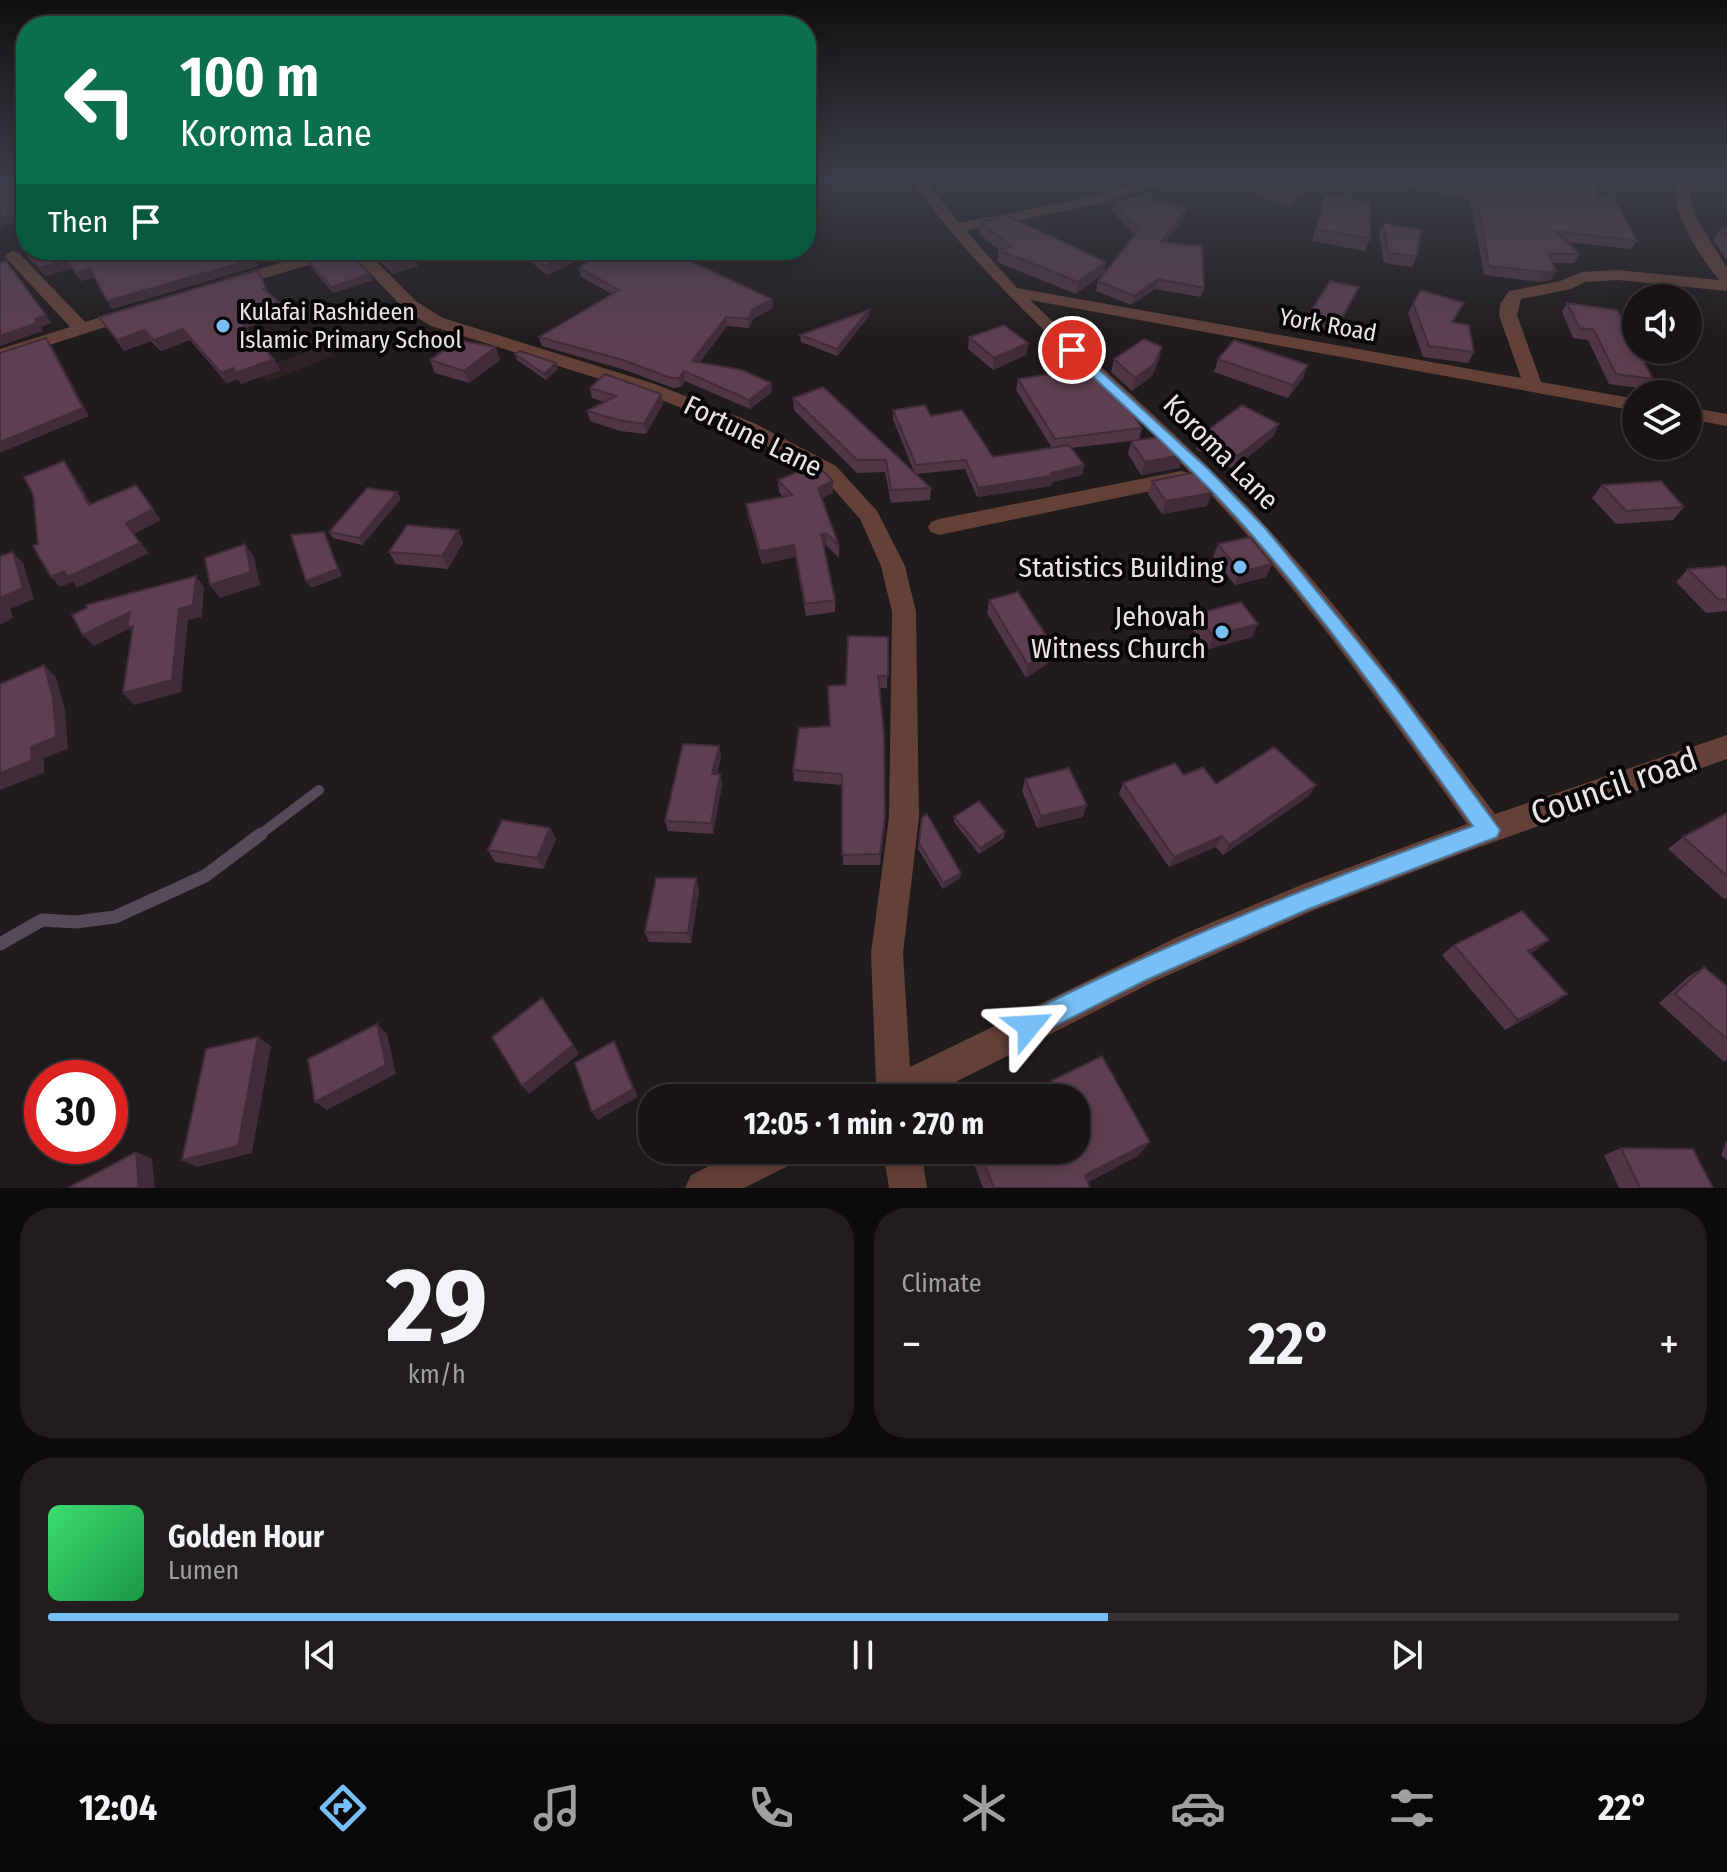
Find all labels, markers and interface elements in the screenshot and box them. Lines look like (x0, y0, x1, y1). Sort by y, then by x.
text: 100 m (180, 44, 319, 111)
icon: left (48, 48, 152, 152)
text: Koroma Lane (180, 112, 372, 156)
icon: arrive (124, 200, 168, 244)
text: Then (48, 204, 108, 240)
map controls (1622, 284, 1702, 460)
button: sound (1622, 284, 1702, 364)
place label: Kulafai Rashideen Islamic Primary School (239, 298, 462, 354)
street label: York Road (1277, 303, 1379, 347)
pin (1038, 316, 1106, 384)
marker: Kulafai Rashideen Islamic Primary School (214, 317, 232, 335)
icon: arrive (1050, 328, 1094, 372)
button: layers (1622, 380, 1702, 460)
street label: Fortune Lane (679, 388, 827, 484)
street label: Koroma Lane (1157, 388, 1285, 516)
place label: Statistics Building (1018, 551, 1225, 584)
marker: Statistics Building (1231, 558, 1249, 576)
place label: Jehovah Witness Church (1031, 600, 1206, 665)
marker: Jehovah Witness Church (1213, 623, 1231, 641)
street label: Council road (1525, 738, 1703, 834)
position arrow (987, 984, 1071, 1068)
speed limit sign: 30 (24, 1060, 128, 1164)
text: 12:05 · 1 min · 270 m (744, 1106, 984, 1142)
text: 29 (386, 1244, 487, 1369)
text: Climate (902, 1268, 982, 1299)
text: 22° (1248, 1308, 1332, 1380)
text: − (902, 1318, 921, 1371)
text: + (1659, 1318, 1679, 1371)
text: km/h (408, 1359, 466, 1390)
text: Golden Hour (168, 1519, 324, 1555)
text: Lumen (168, 1555, 239, 1586)
icon: previous (298, 1633, 342, 1677)
icon: pause (841, 1633, 885, 1677)
icon: next (1385, 1633, 1429, 1677)
icon: directions (315, 1780, 371, 1836)
icon: music (529, 1780, 585, 1836)
icon: phone (743, 1780, 799, 1836)
icon: climate (956, 1780, 1012, 1836)
icon: car (1170, 1780, 1226, 1836)
icon: filters (1384, 1780, 1440, 1836)
text: 12:04 (79, 1786, 157, 1830)
text: 22° (1598, 1786, 1648, 1830)

